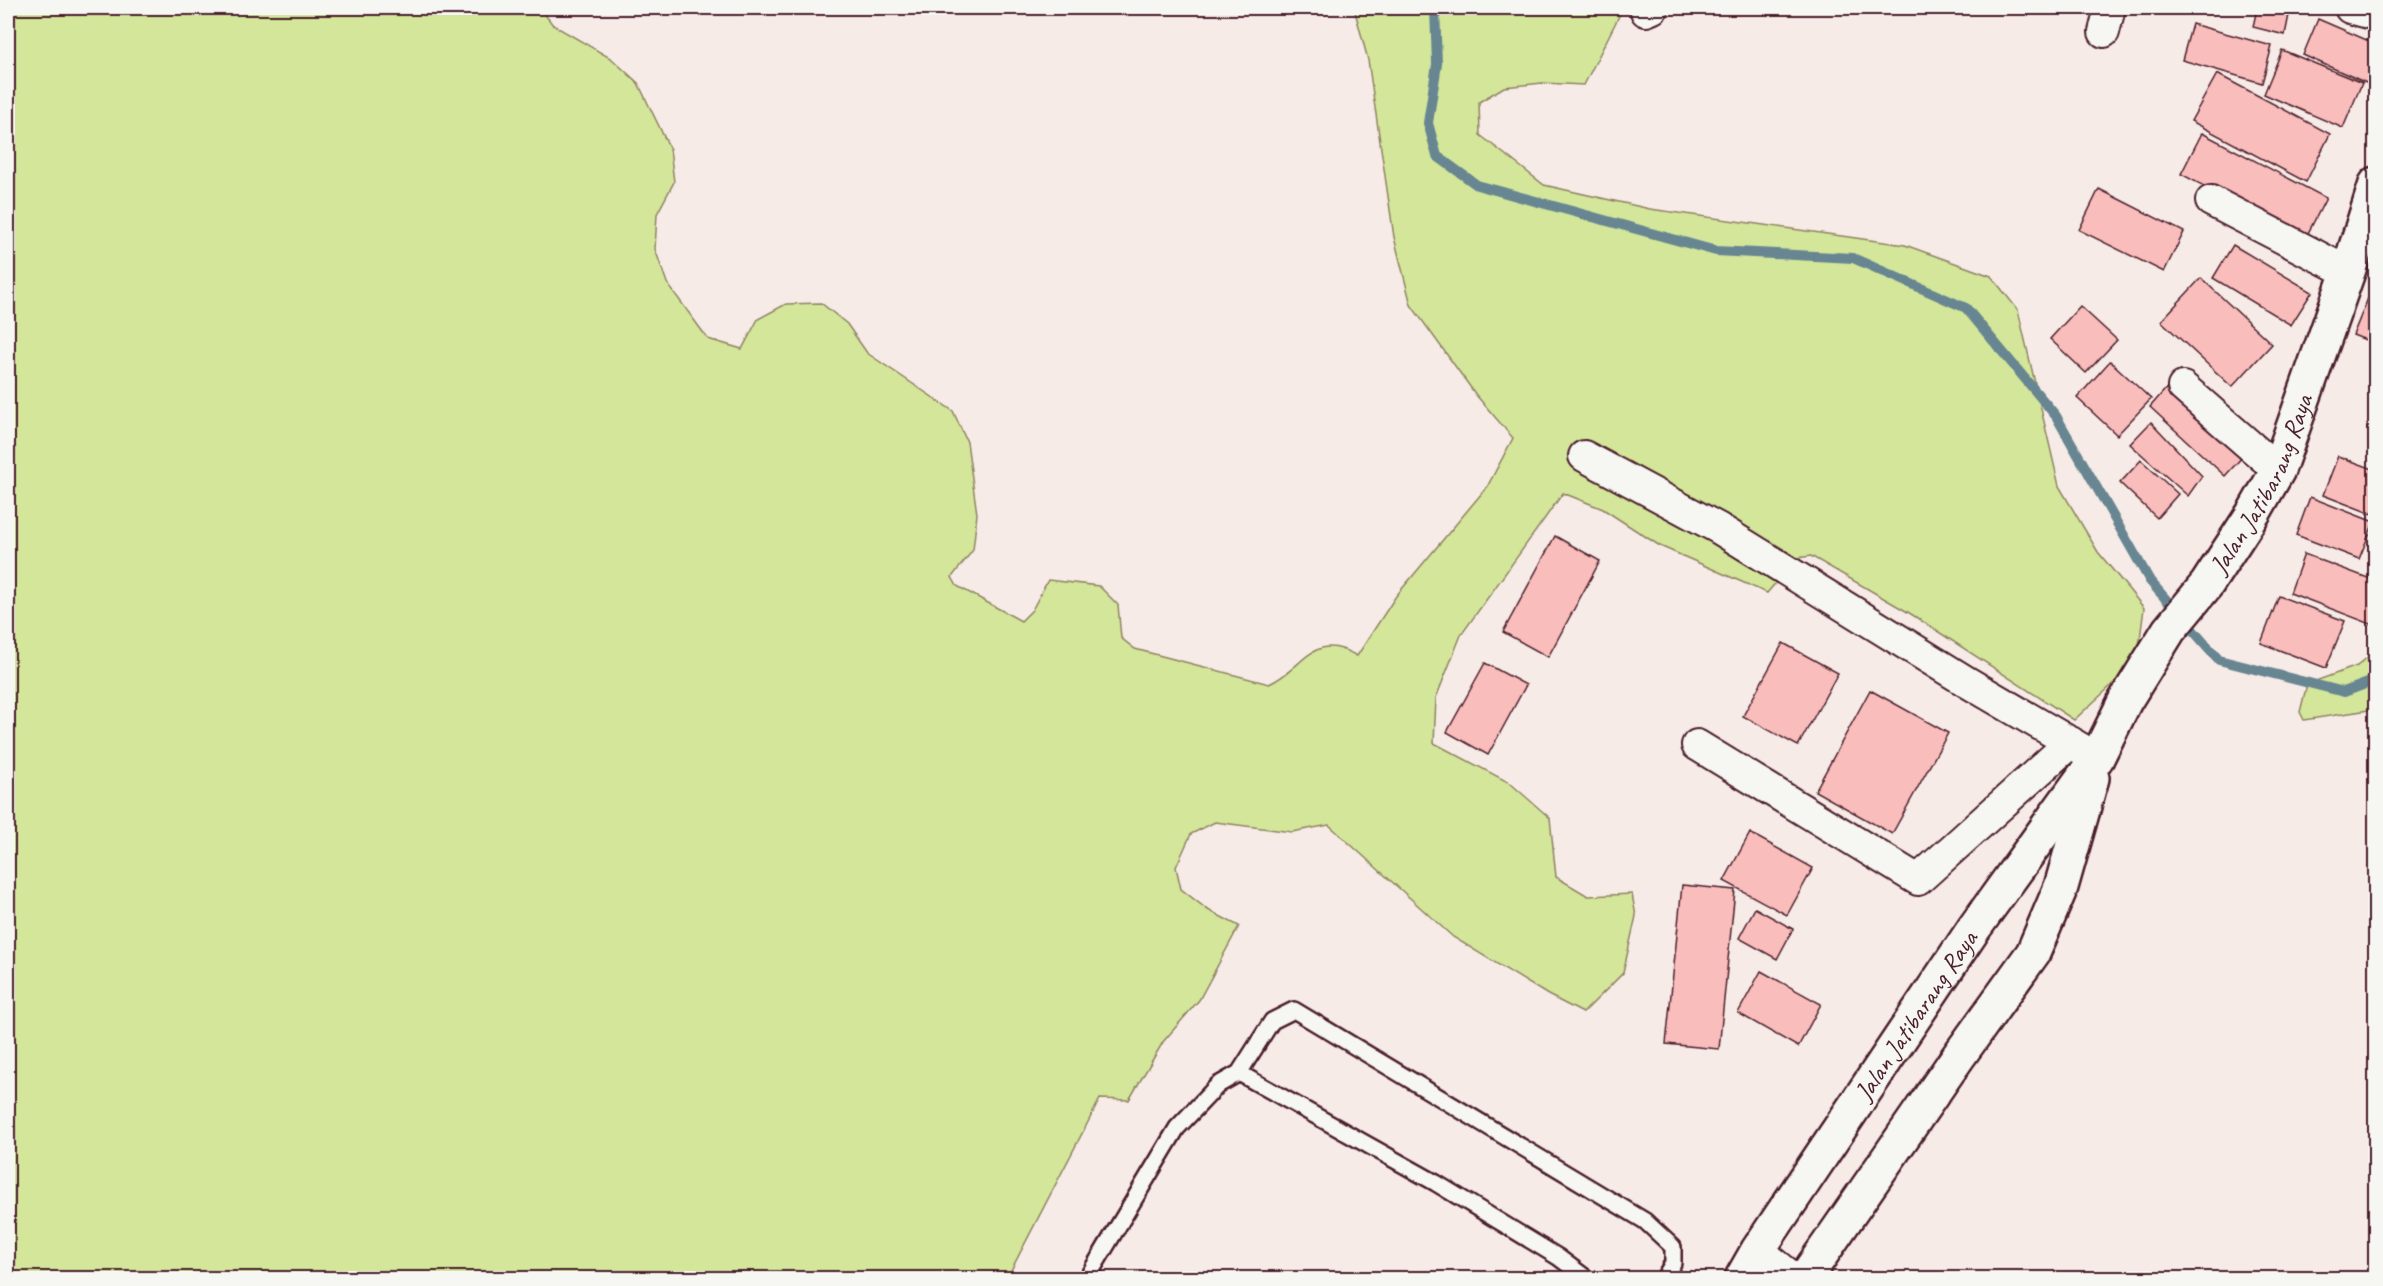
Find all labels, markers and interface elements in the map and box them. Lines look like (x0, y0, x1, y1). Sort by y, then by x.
street label: Jalan Jatibarang Raya (2201, 389, 2321, 582)
street label: Jalan Jatibarang Raya (1846, 923, 1986, 1108)

